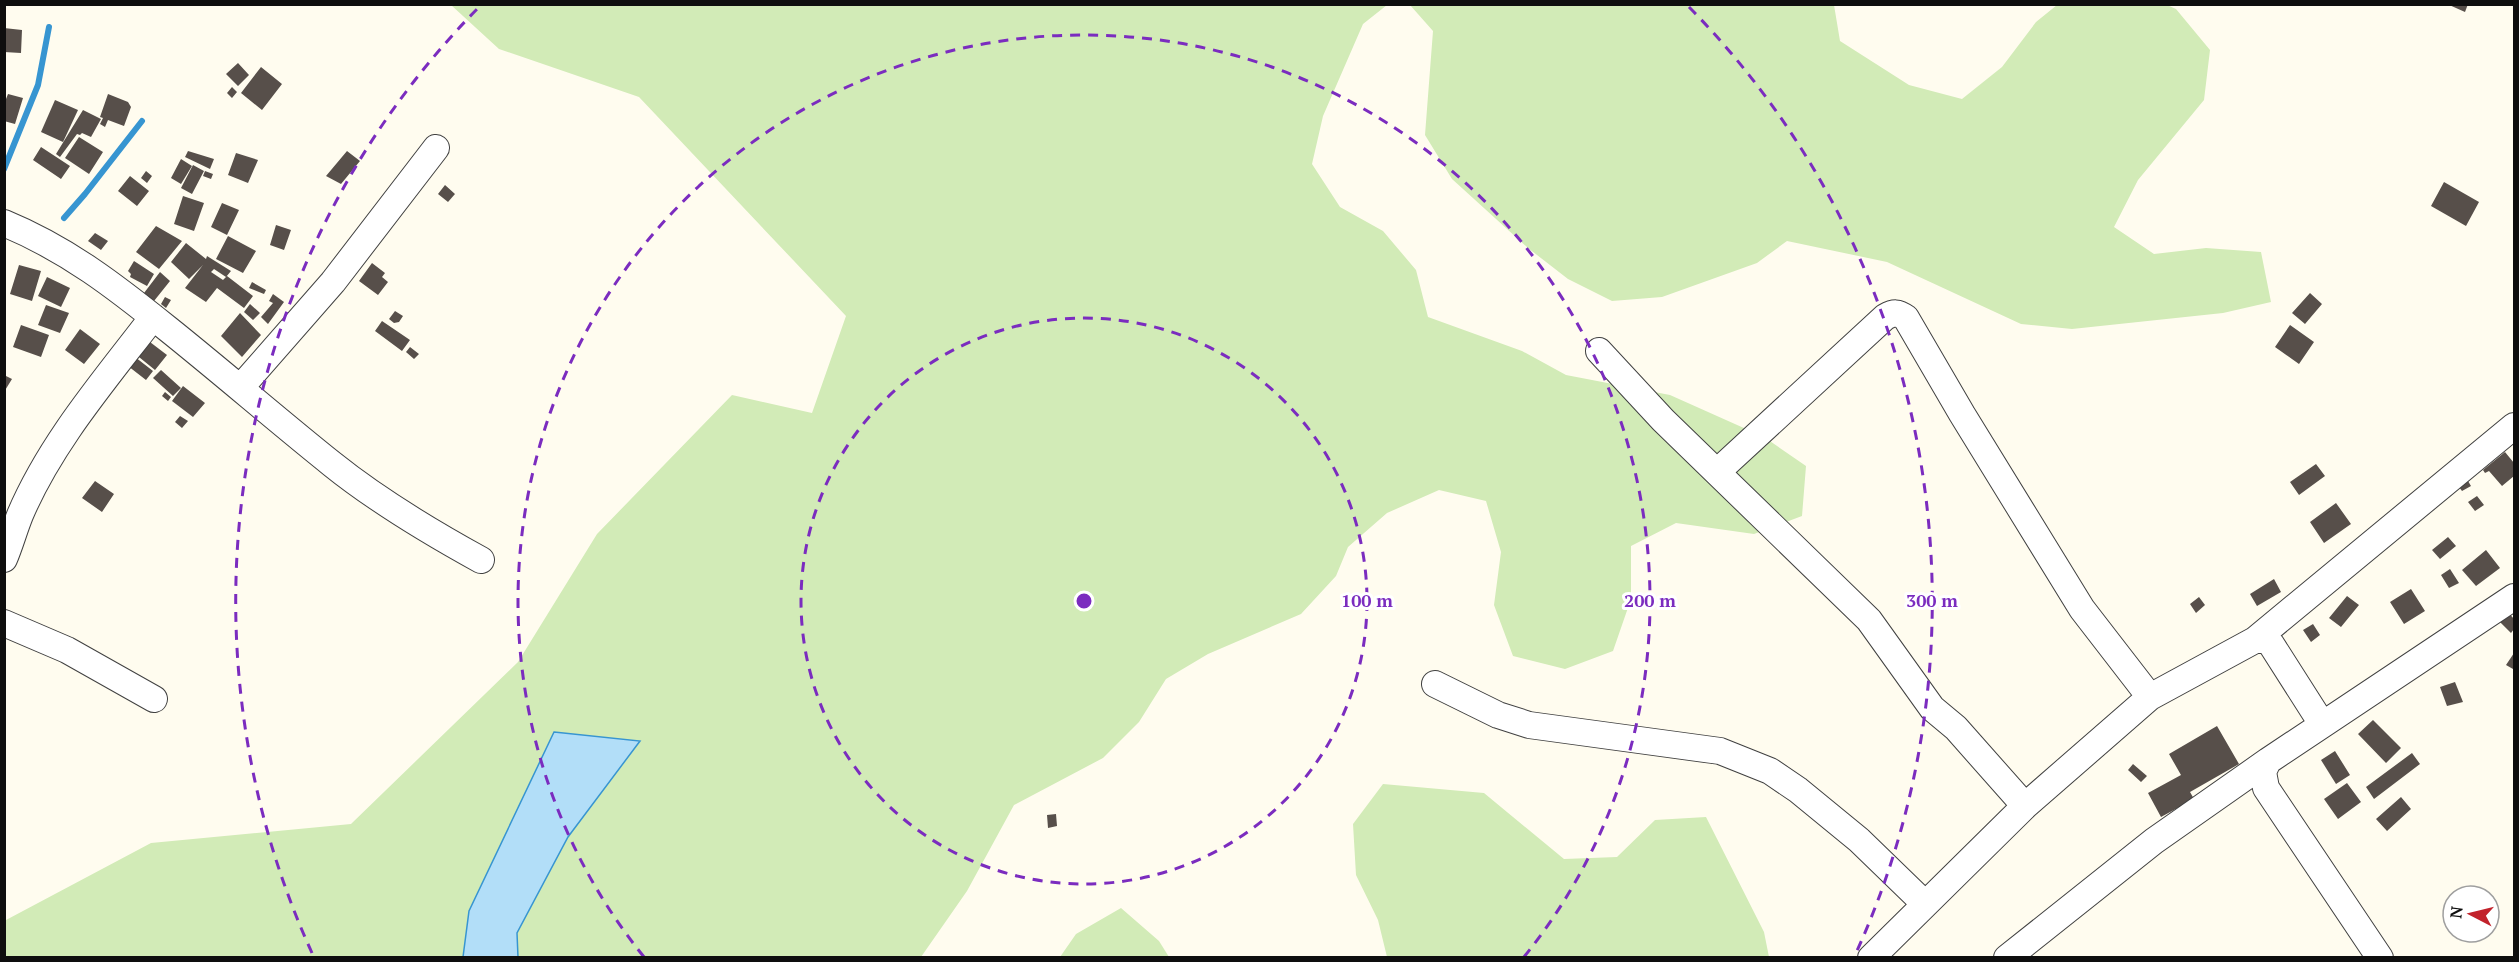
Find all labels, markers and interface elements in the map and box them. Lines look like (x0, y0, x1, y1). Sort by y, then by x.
text: 100 m (1341, 588, 1393, 612)
text: 200 m (1624, 588, 1676, 612)
text: 300 m (1906, 588, 1958, 612)
centre of rings (1074, 591, 1094, 611)
north arrow (2441, 884, 2501, 944)
text: N (2444, 905, 2468, 920)

